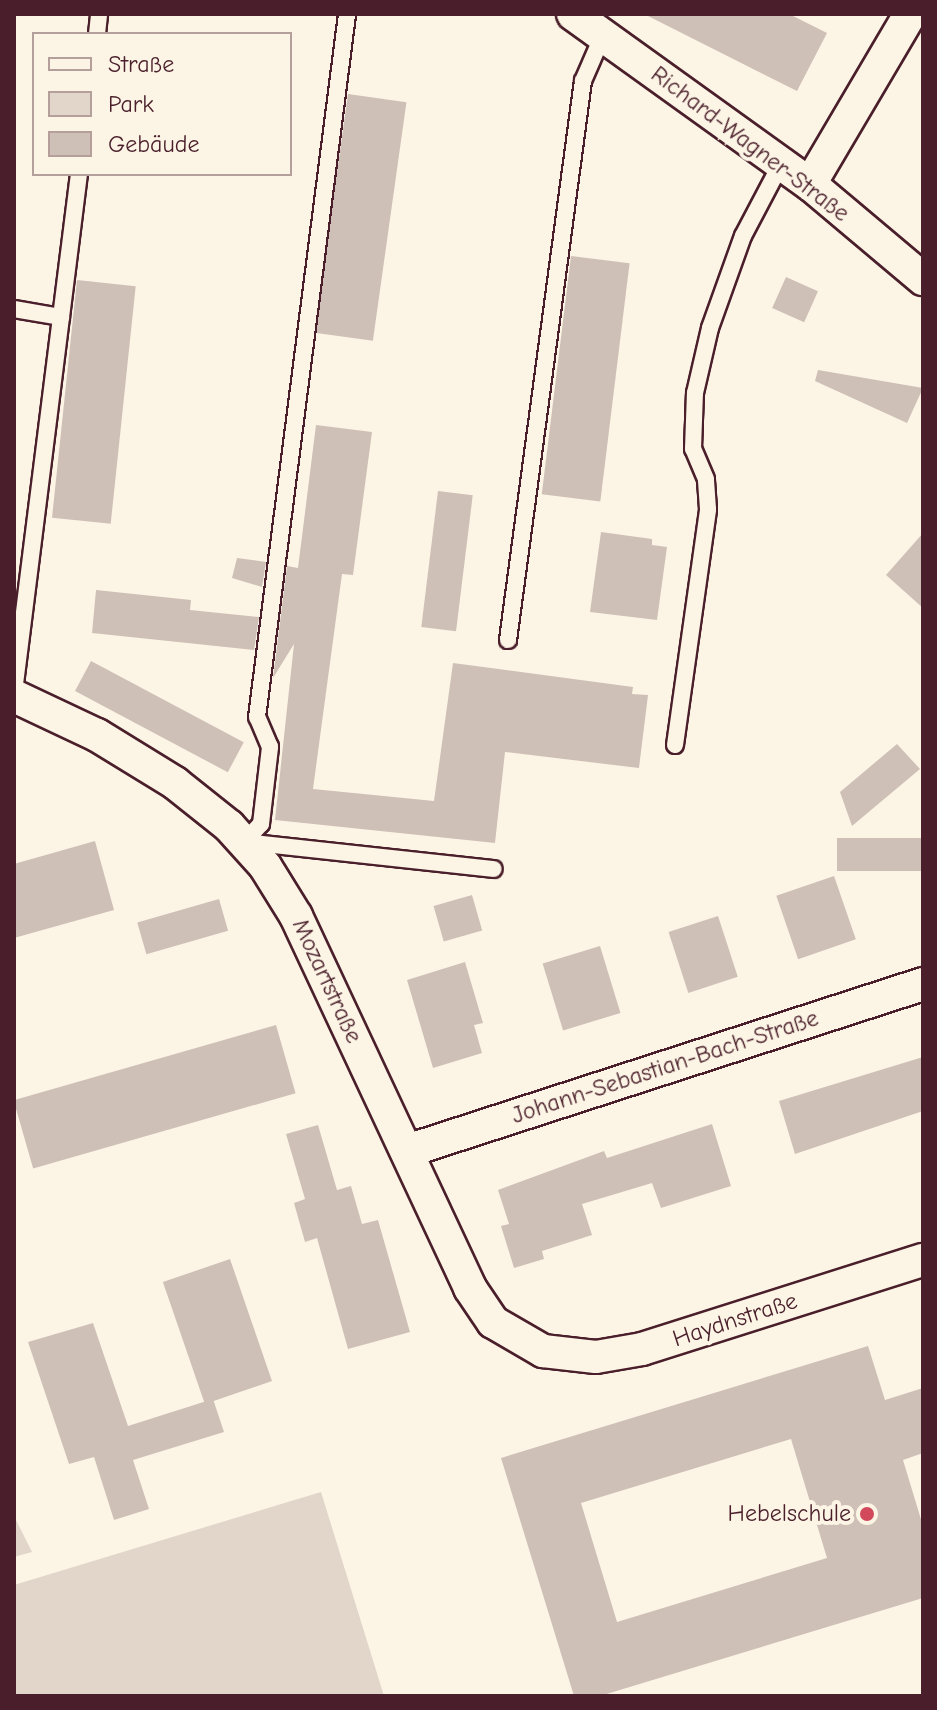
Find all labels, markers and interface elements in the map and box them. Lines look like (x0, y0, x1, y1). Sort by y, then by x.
legend (32, 32, 292, 176)
text: Straße (108, 50, 174, 78)
street label: Richard-Wagner-Straße (645, 60, 855, 228)
text: Park (108, 90, 154, 118)
text: Gebäude (108, 130, 199, 158)
street label: Mozartstraße (286, 914, 368, 1048)
street label: Johann-Sebastian-Bach-Straße (508, 1004, 822, 1130)
street label: Haydnstraße (669, 1286, 801, 1354)
place label: Hebelschule (728, 1500, 851, 1528)
marker: Hebelschule (858, 1505, 876, 1523)

